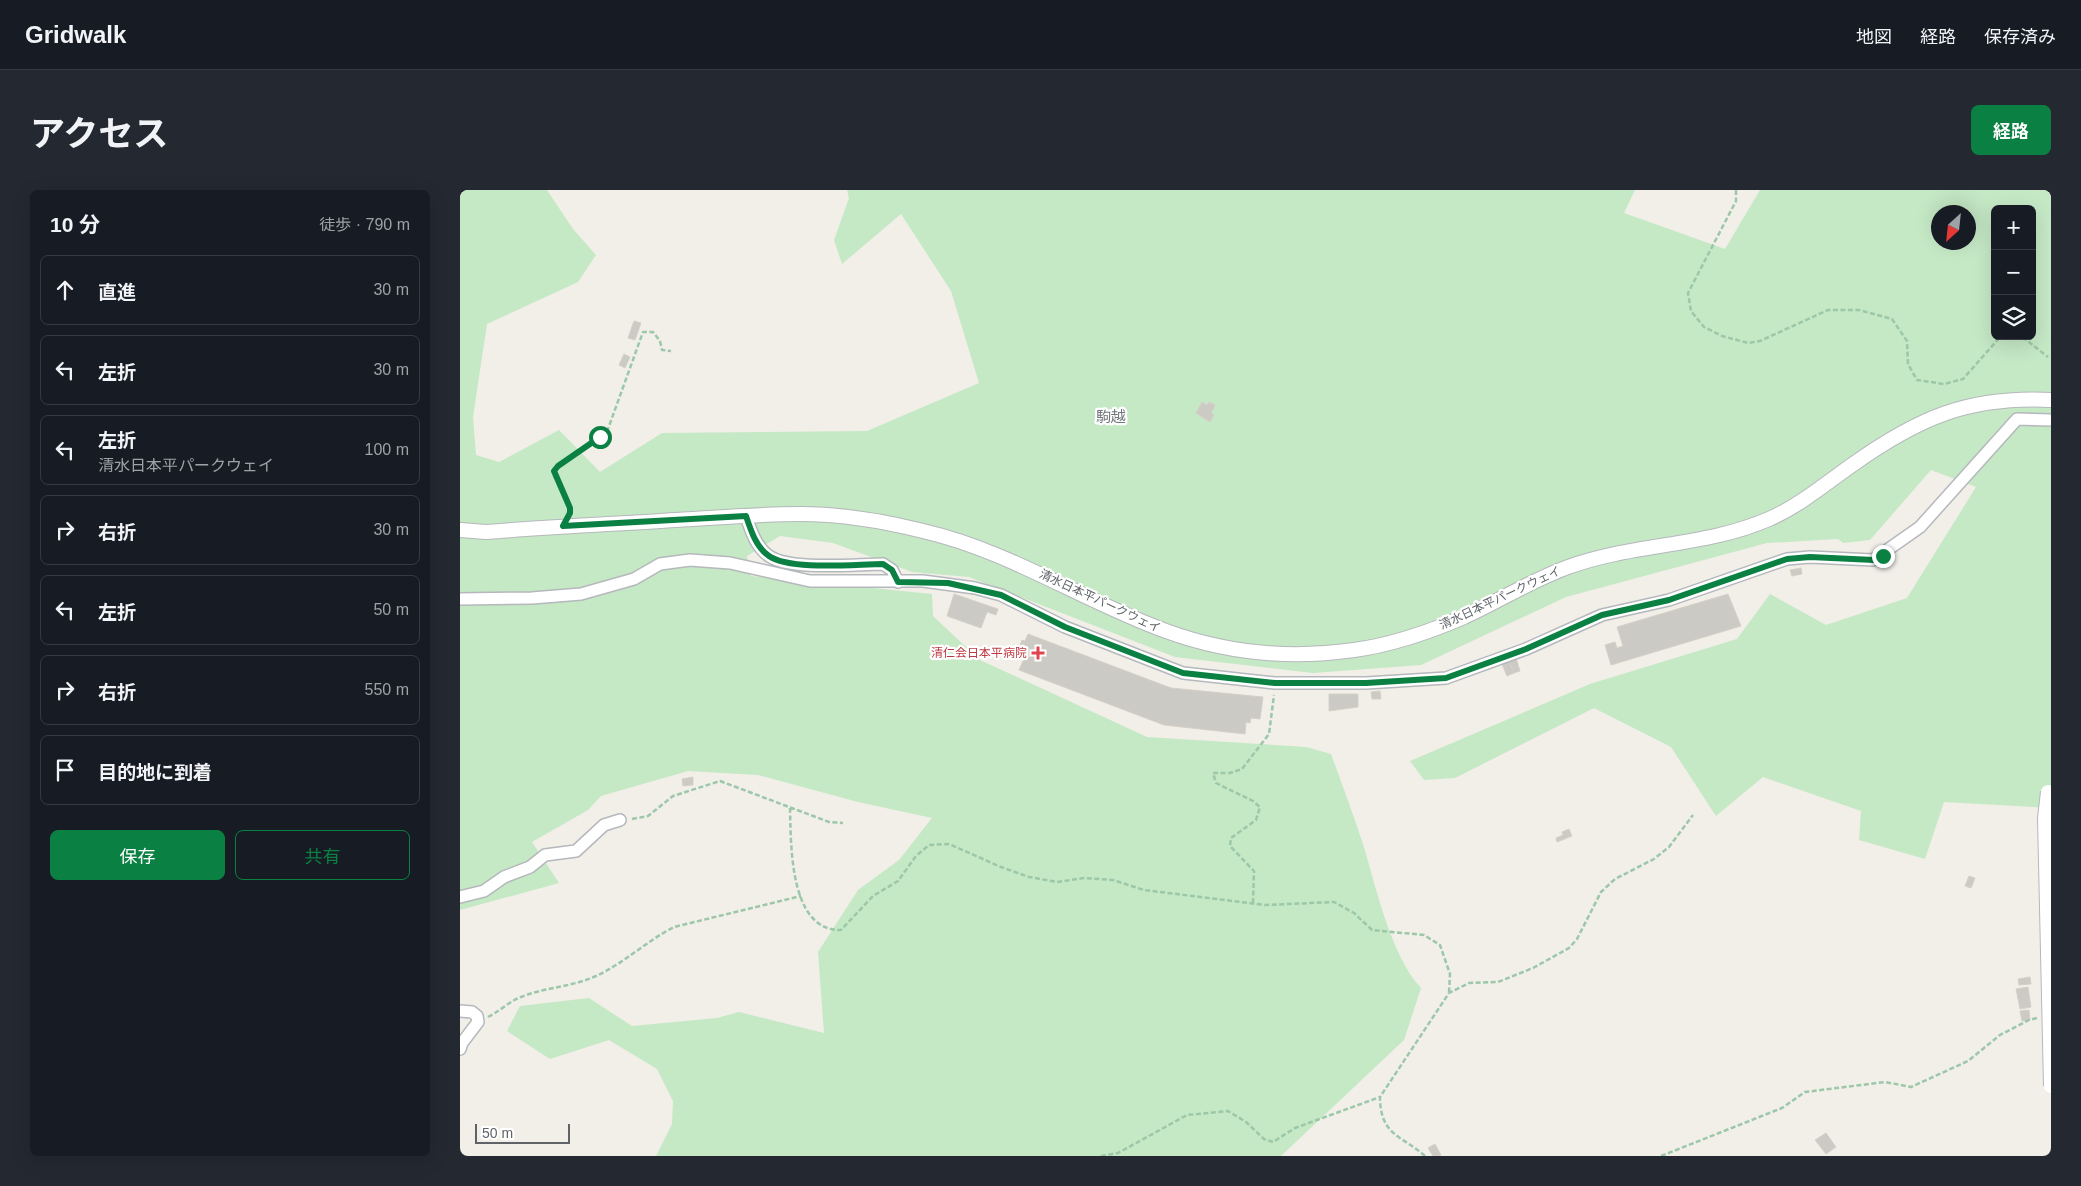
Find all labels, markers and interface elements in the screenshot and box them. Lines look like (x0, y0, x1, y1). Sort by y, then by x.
text: Gridwalk (25, 21, 126, 48)
text: 地図 (1856, 27, 1892, 47)
text: 経路 (1920, 27, 1956, 47)
text: 保存済み (1984, 27, 2056, 47)
button: 経路 (1971, 105, 2051, 155)
text: アクセス (30, 114, 168, 153)
north arrow (1931, 205, 1976, 250)
map controls (1991, 205, 2036, 340)
button: + (1991, 205, 2036, 250)
text: 10 分 (50, 213, 100, 236)
text: 徒歩 · 790 m (319, 216, 410, 233)
button: − (1991, 250, 2036, 295)
icon: ahead (51, 276, 79, 304)
text: 30 m (373, 281, 409, 298)
text: 直進 (98, 282, 136, 303)
button: layers (1991, 295, 2036, 340)
icon: left (51, 356, 79, 384)
text: 30 m (373, 361, 409, 378)
text: 左折 (98, 362, 136, 383)
district label: 駒越 (1096, 408, 1126, 425)
route start (589, 426, 612, 449)
text: 左折 (98, 430, 136, 451)
icon: left (51, 436, 79, 464)
text: 100 m (365, 441, 409, 458)
text: 清水日本平パークウェイ (98, 457, 274, 474)
icon: right (51, 516, 79, 544)
text: 30 m (373, 521, 409, 538)
text: 右折 (98, 522, 136, 543)
route end (1872, 545, 1895, 568)
street label: 清水日本平パークウェイ (1437, 564, 1563, 632)
street label: 清水日本平パークウェイ (1037, 567, 1163, 635)
icon: left (51, 596, 79, 624)
text: 50 m (373, 601, 409, 618)
text: 左折 (98, 602, 136, 623)
place label: 清仁会日本平病院 (931, 646, 1027, 660)
marker: 清仁会日本平病院 (1031, 646, 1045, 660)
icon: right (51, 676, 79, 704)
text: 550 m (365, 681, 409, 698)
text: 右折 (98, 682, 136, 703)
icon: arrive (51, 756, 79, 784)
text: 目的地に到着 (98, 762, 212, 783)
button: 保存 (50, 830, 225, 880)
button: 共有 (235, 830, 410, 880)
scale bar (475, 1121, 570, 1144)
text: 50 m (482, 1125, 513, 1141)

